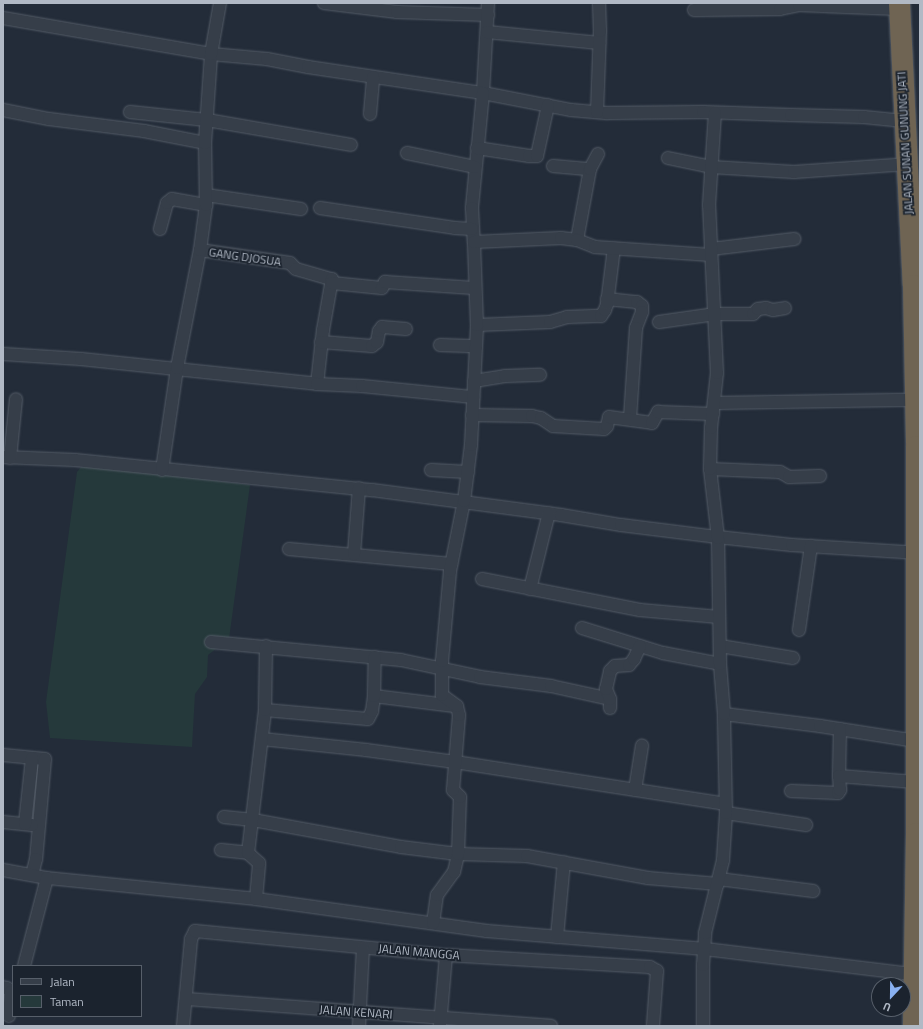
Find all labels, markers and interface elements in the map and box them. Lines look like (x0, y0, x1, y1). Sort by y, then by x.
street label: JALAN SUNAN GUNUNG JATI (894, 71, 916, 215)
street label: GANG DJOSUA (208, 245, 282, 269)
street label: JALAN MANGGA (378, 941, 460, 963)
legend (12, 965, 142, 1017)
text: Jalan (50, 972, 75, 991)
north arrow (871, 977, 911, 1017)
text: Taman (50, 992, 84, 1011)
text: U (881, 998, 893, 1016)
street label: JALAN KENARI (319, 1002, 393, 1022)

